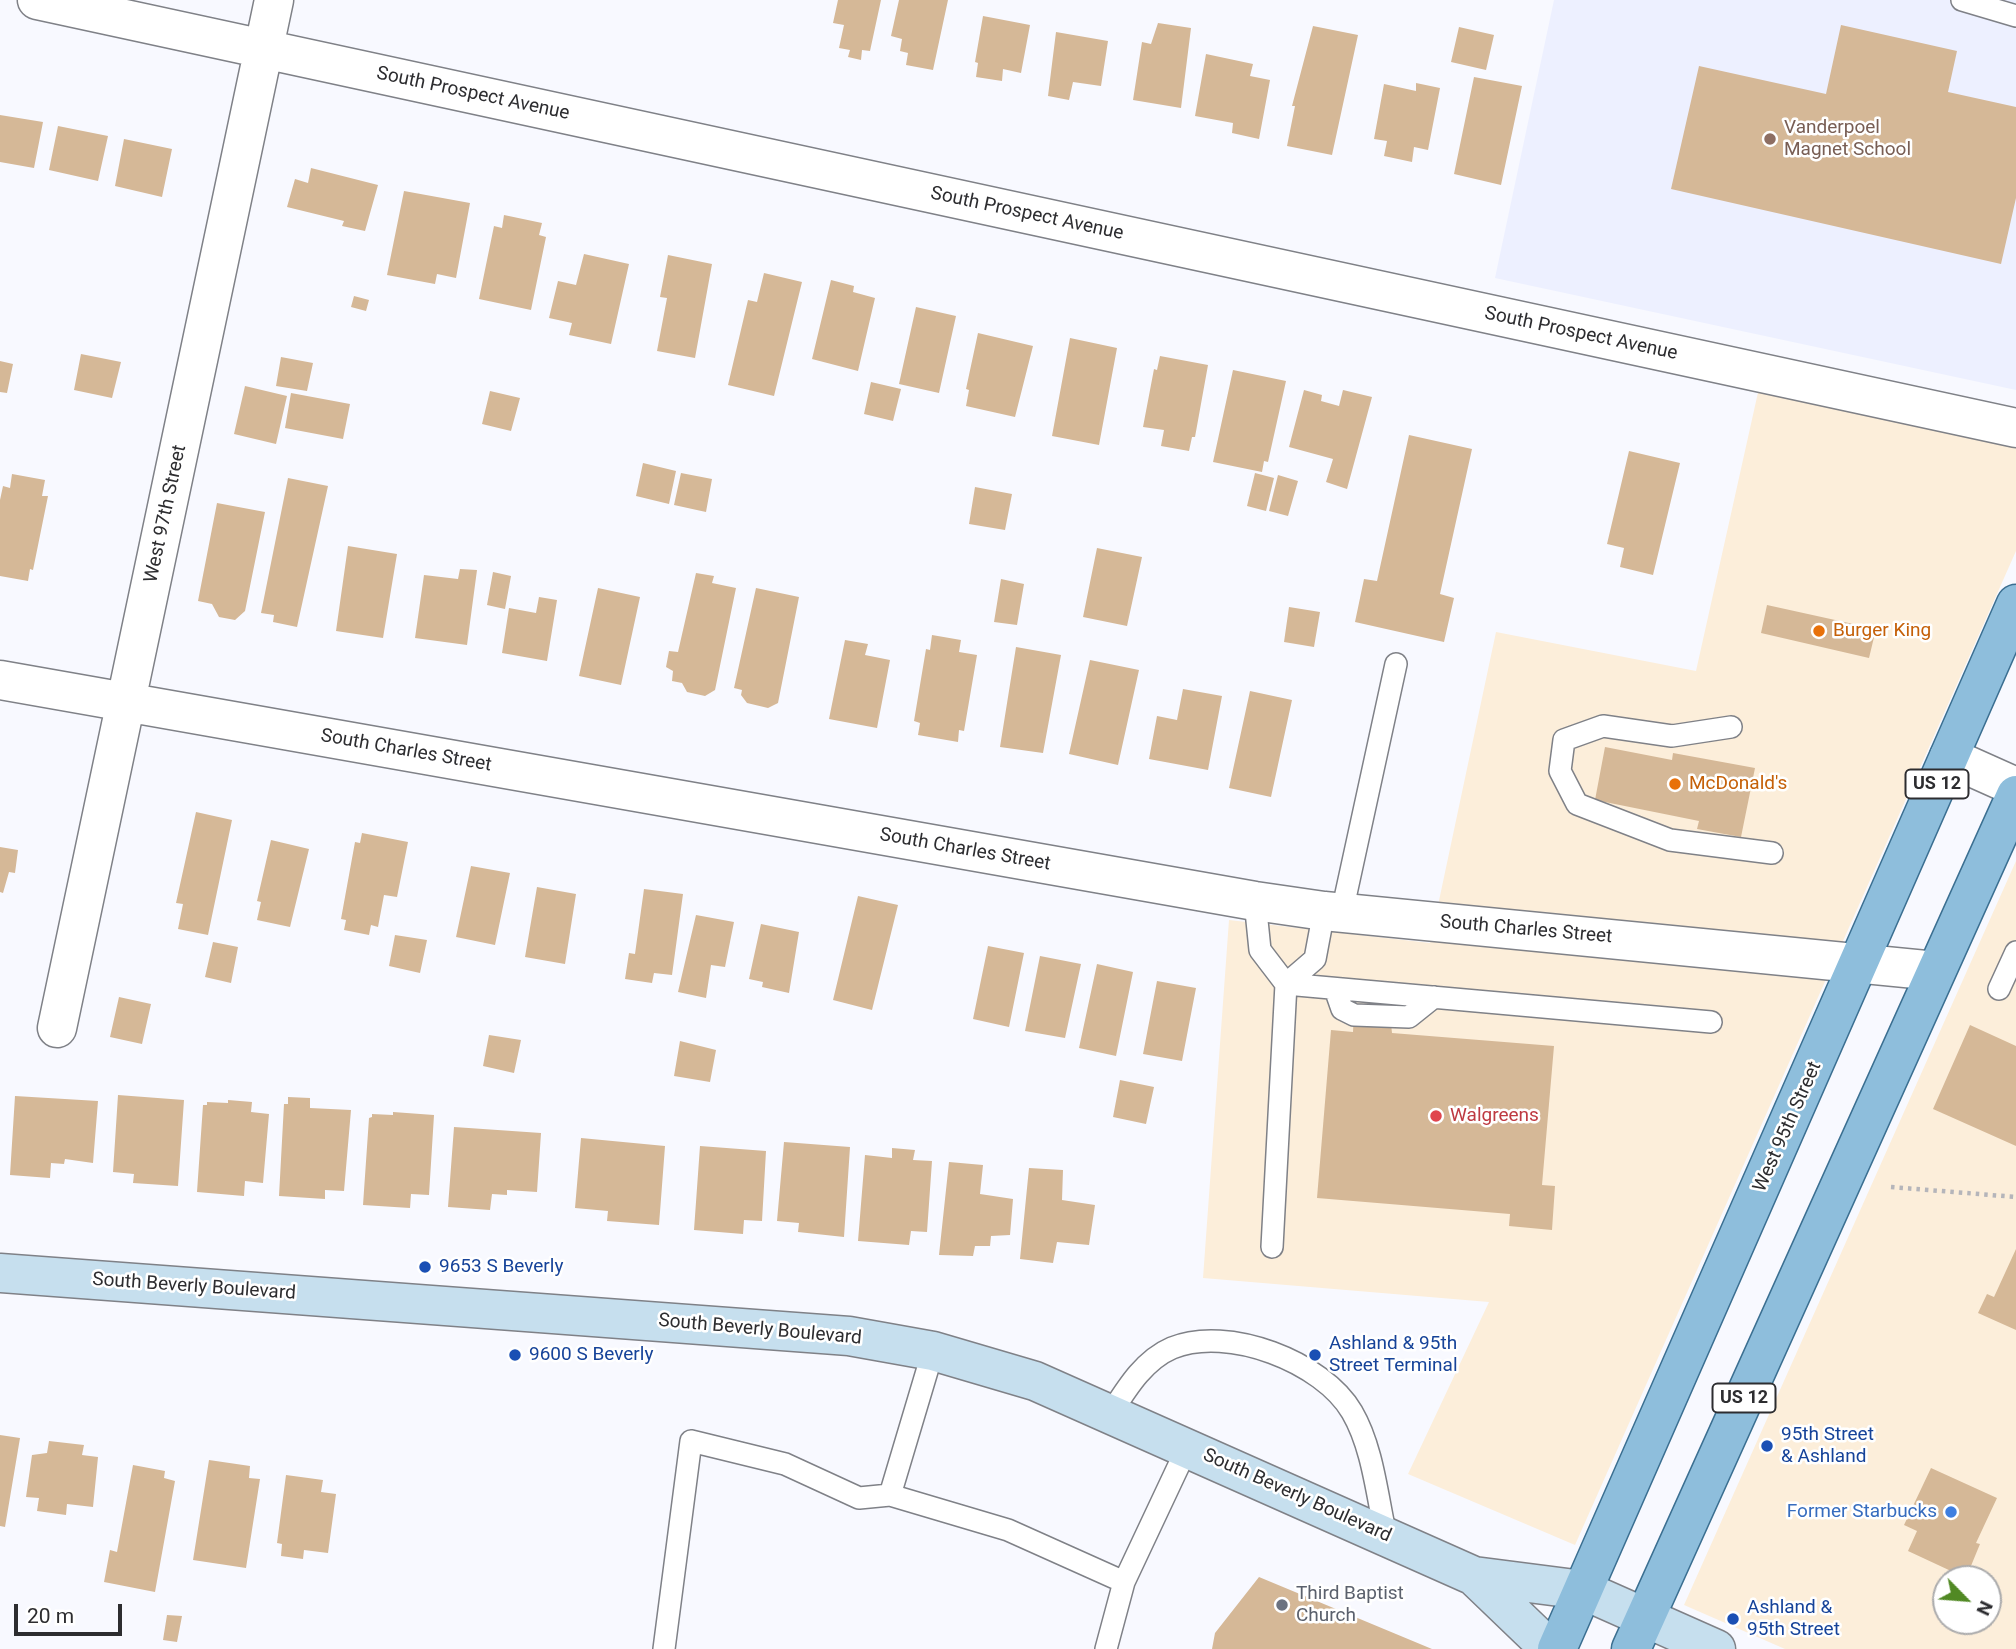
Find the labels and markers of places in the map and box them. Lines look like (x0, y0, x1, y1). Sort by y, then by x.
place label: Vanderpoel Magnet School (1784, 117, 1911, 161)
marker: Vanderpoel Magnet School (1762, 131, 1778, 147)
place label: Burger King (1833, 620, 1931, 642)
marker: Burger King (1811, 623, 1827, 639)
place label: McDonald's (1689, 773, 1787, 795)
marker: McDonald's (1667, 776, 1683, 792)
place label: Walgreens (1450, 1105, 1539, 1127)
marker: Walgreens (1428, 1108, 1444, 1124)
place label: 9653 S Beverly (439, 1256, 563, 1278)
marker: 9653 S Beverly (417, 1259, 433, 1275)
place label: Ashland & 95th Street Terminal (1329, 1333, 1458, 1377)
place label: 9600 S Beverly (529, 1344, 653, 1366)
marker: 9600 S Beverly (507, 1347, 523, 1363)
marker: Ashland & 95th Street Terminal (1307, 1347, 1323, 1363)
place label: 95th Street & Ashland (1781, 1424, 1874, 1468)
marker: 95th Street & Ashland (1759, 1438, 1775, 1454)
place label: Former Starbucks (1787, 1501, 1937, 1523)
marker: Former Starbucks (1943, 1504, 1959, 1520)
place label: Third Baptist Church (1296, 1583, 1404, 1627)
marker: Third Baptist Church (1274, 1597, 1290, 1613)
place label: Ashland & 95th Street (1747, 1597, 1840, 1641)
marker: Ashland & 95th Street (1725, 1611, 1741, 1627)

